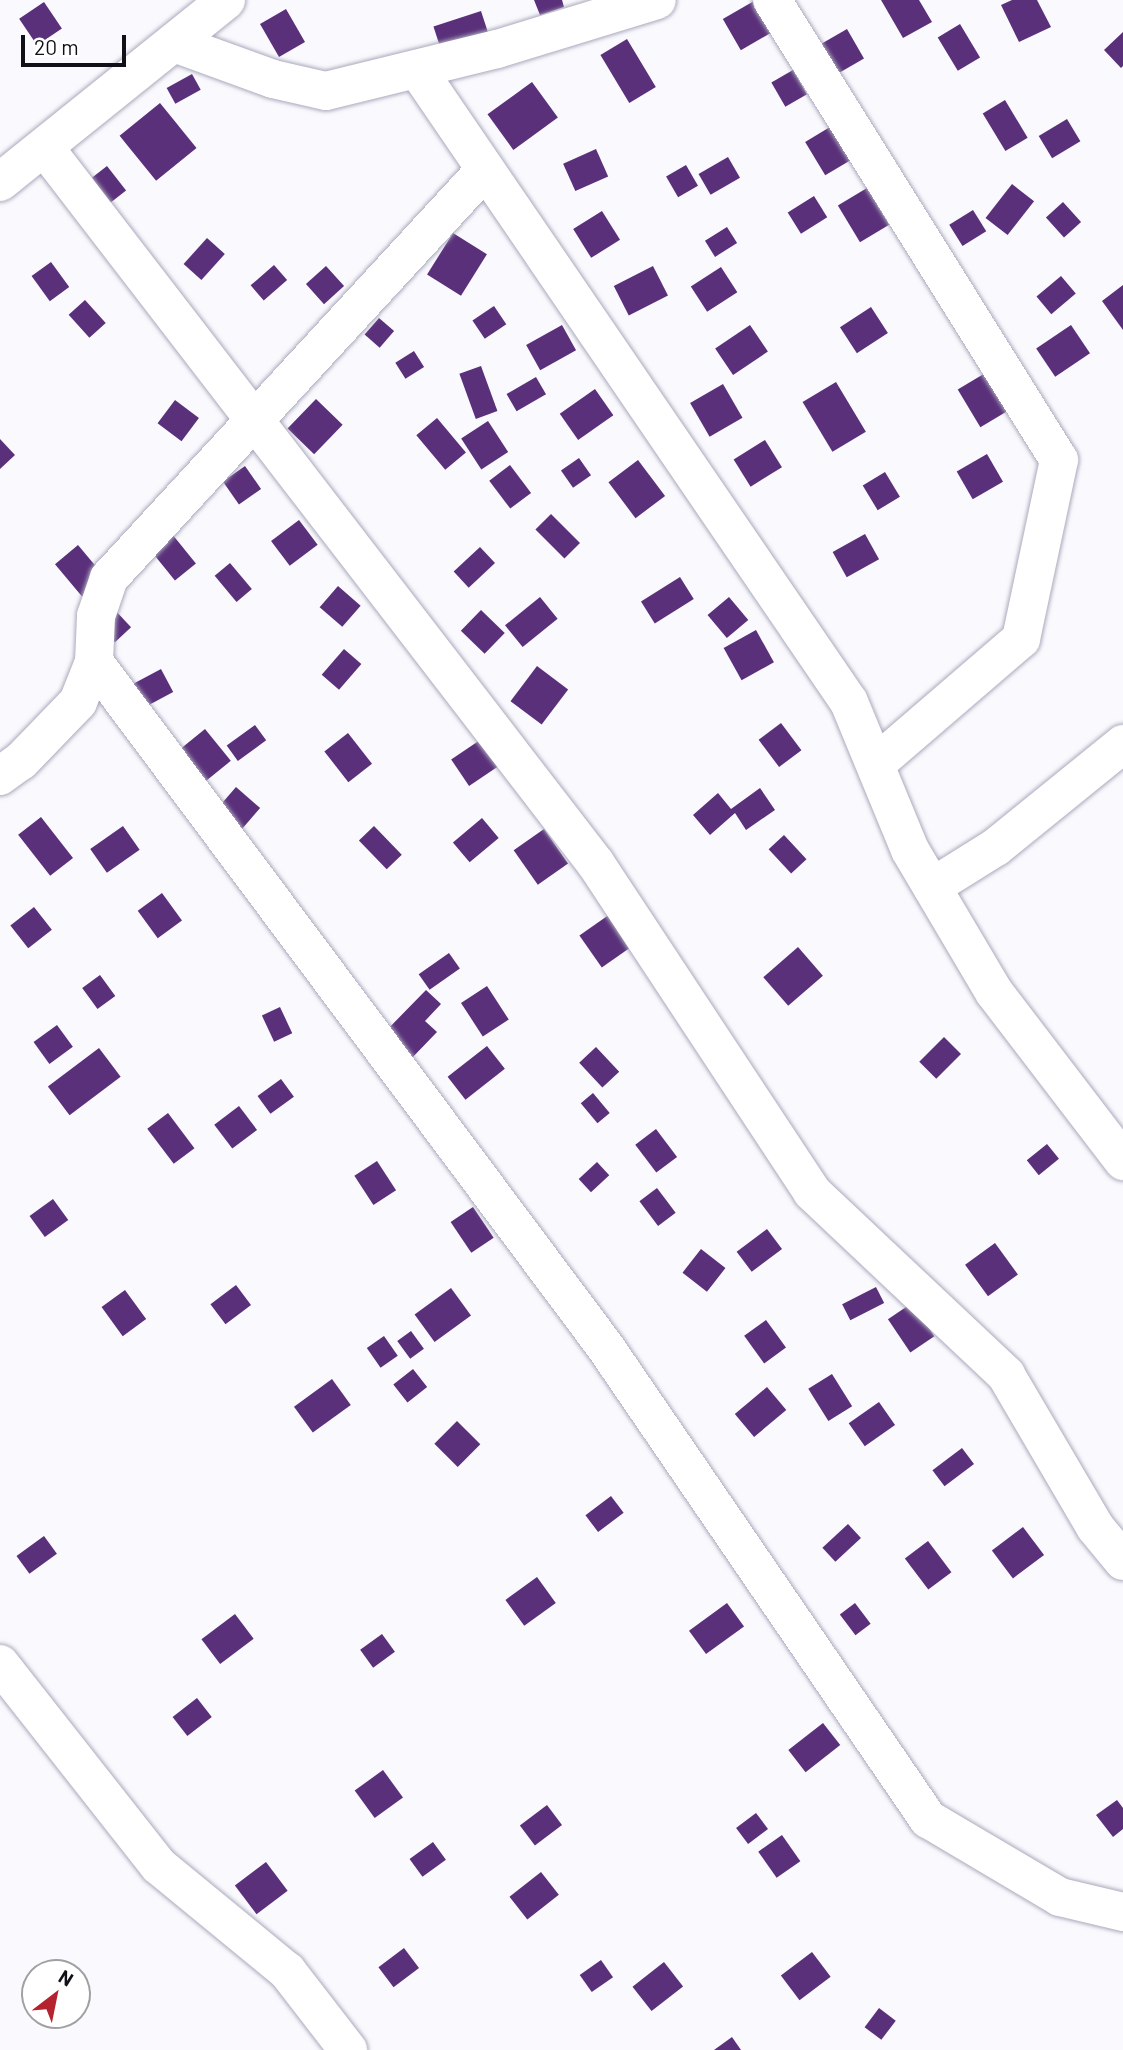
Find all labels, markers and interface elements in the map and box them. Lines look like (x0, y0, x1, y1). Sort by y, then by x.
scale bar (24, 21, 130, 65)
text: 20 m (34, 34, 79, 59)
north arrow (21, 1959, 91, 2029)
text: N (55, 1964, 78, 1991)

